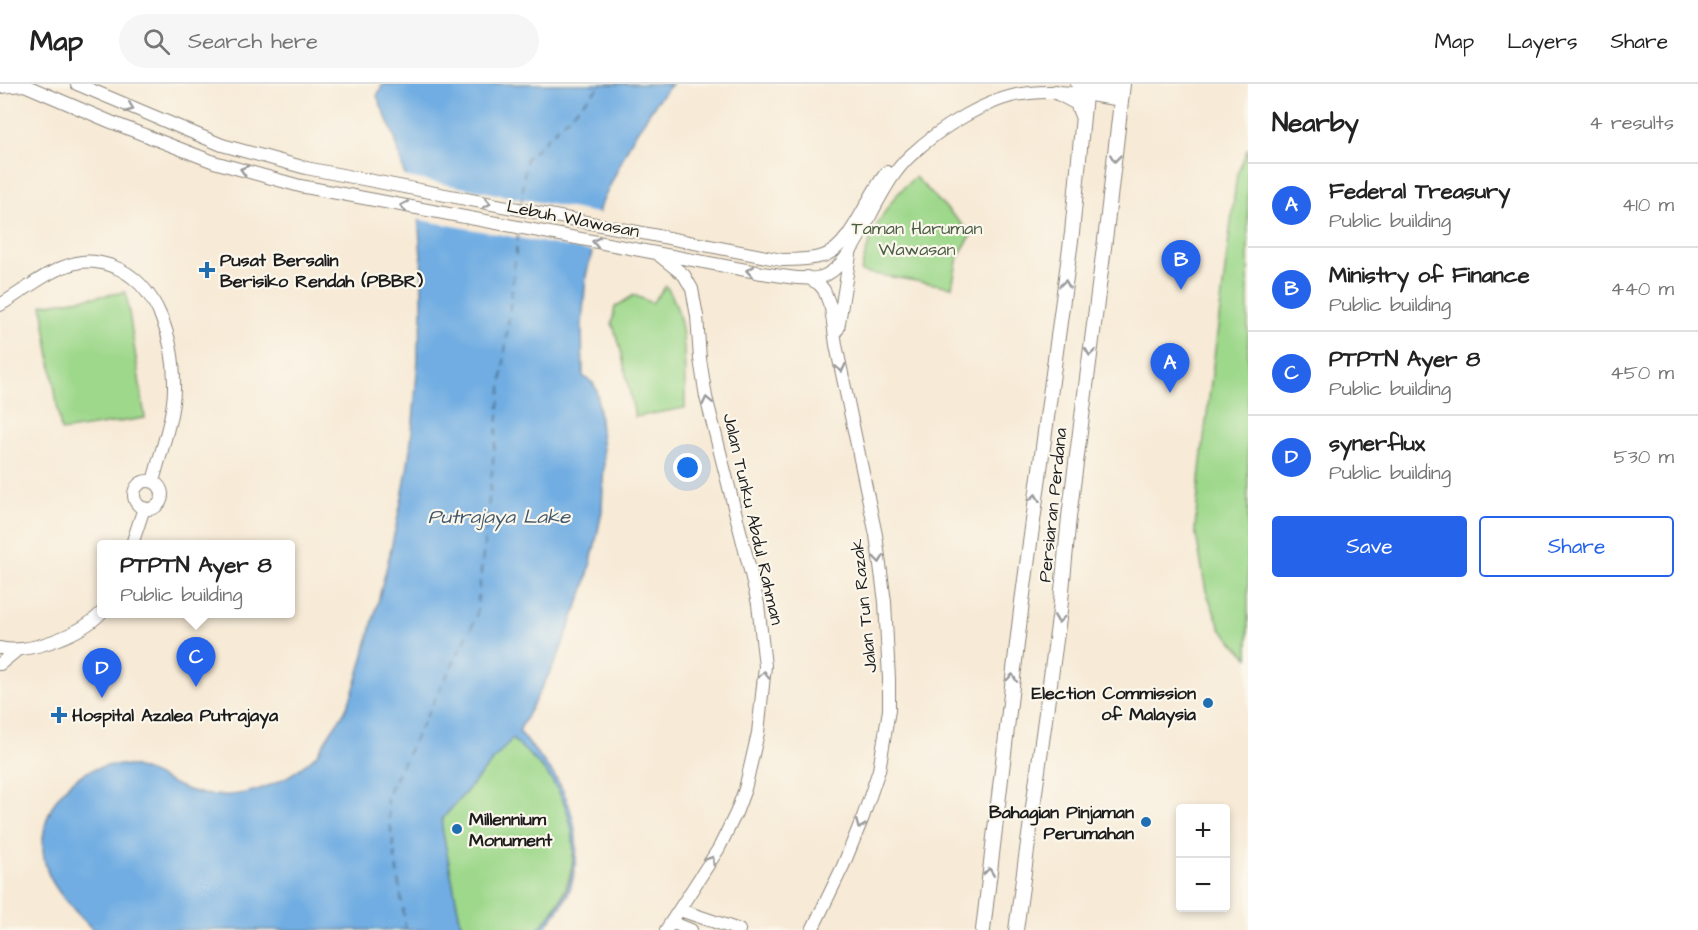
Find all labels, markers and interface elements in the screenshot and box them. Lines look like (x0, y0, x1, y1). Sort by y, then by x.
search box (119, 14, 539, 68)
text: Map (30, 22, 83, 61)
icon: search (140, 25, 173, 58)
text: Search here (188, 26, 318, 57)
text: Map (1434, 27, 1474, 56)
text: Layers (1507, 27, 1577, 56)
text: Share (1610, 27, 1668, 56)
one-way arrow (124, 101, 135, 113)
text: Nearby (1272, 105, 1359, 141)
text: 4 results (1589, 109, 1674, 137)
one-way arrow (1109, 154, 1121, 163)
one-way arrow (239, 165, 250, 177)
text: Federal Treasury (1329, 176, 1510, 207)
text: A (1285, 191, 1298, 219)
text: 410 m (1622, 191, 1674, 219)
street label: Lebuh Wawasan (505, 194, 641, 244)
one-way arrow (482, 196, 492, 209)
one-way arrow (399, 200, 409, 213)
text: Public building (1329, 207, 1451, 235)
park label: Taman Haruman Wawasan (851, 216, 983, 262)
one-way arrow (591, 236, 601, 249)
pin: B (1162, 240, 1200, 290)
place label: Pusat Bersalin Berisiko Rendah (PBBR) (220, 248, 424, 294)
text: Ministry of Finance (1329, 260, 1530, 291)
marker: Pusat Bersalin Berisiko Rendah (PBBR) (198, 261, 216, 279)
one-way arrow (746, 265, 755, 277)
text: B (1284, 275, 1299, 303)
text: 440 m (1611, 275, 1674, 303)
one-way arrow (1059, 280, 1071, 289)
text: Public building (1329, 291, 1451, 319)
pin: A (1150, 344, 1190, 393)
text: PTPTN Ayer 8 (1329, 344, 1480, 375)
one-way arrow (1085, 347, 1097, 356)
text: C (1284, 359, 1299, 387)
text: 450 m (1610, 359, 1674, 387)
one-way arrow (834, 363, 847, 373)
text: Public building (1329, 375, 1451, 403)
one-way arrow (701, 397, 714, 407)
street label: Jalan Tunku Abdul Rahman (716, 411, 790, 627)
street label: Persiaran Perdana (1032, 427, 1074, 583)
text: synerflux (1329, 428, 1425, 459)
text: D (1285, 443, 1298, 471)
text: 530 m (1613, 443, 1674, 471)
your location (673, 453, 702, 482)
text: Public building (1329, 459, 1451, 487)
one-way arrow (1029, 494, 1041, 503)
water label: Putrajaya Lake (428, 503, 571, 532)
button: Save (1272, 516, 1467, 577)
button: Share (1479, 516, 1674, 577)
street label: Jalan Tun Razak (845, 538, 883, 674)
popup (97, 540, 295, 618)
text: PTPTN Ayer 8 (120, 550, 272, 581)
one-way arrow (872, 555, 885, 564)
text: Public building (120, 581, 242, 609)
one-way arrow (1053, 614, 1065, 623)
pin: C (176, 638, 216, 687)
pin: D (82, 648, 122, 698)
one-way arrow (757, 670, 770, 680)
one-way arrow (1006, 674, 1018, 683)
place label: Election Commission of Malaysia (1032, 681, 1197, 728)
marker: Election Commission of Malaysia (1201, 696, 1215, 710)
place label: Hospital Azalea Putrajaya (72, 703, 279, 729)
marker: Hospital Azalea Putrajaya (50, 706, 68, 724)
place label: Bahagian Pinjaman Perumahan (989, 800, 1134, 846)
map controls (1176, 804, 1230, 912)
button: + (1176, 804, 1230, 858)
place label: Millennium Monument (469, 807, 553, 853)
marker: Bahagian Pinjaman Perumahan (1139, 815, 1153, 829)
one-way arrow (855, 819, 867, 830)
marker: Millennium Monument (450, 822, 464, 836)
one-way arrow (704, 856, 715, 867)
button: − (1176, 858, 1230, 912)
one-way arrow (983, 867, 995, 876)

